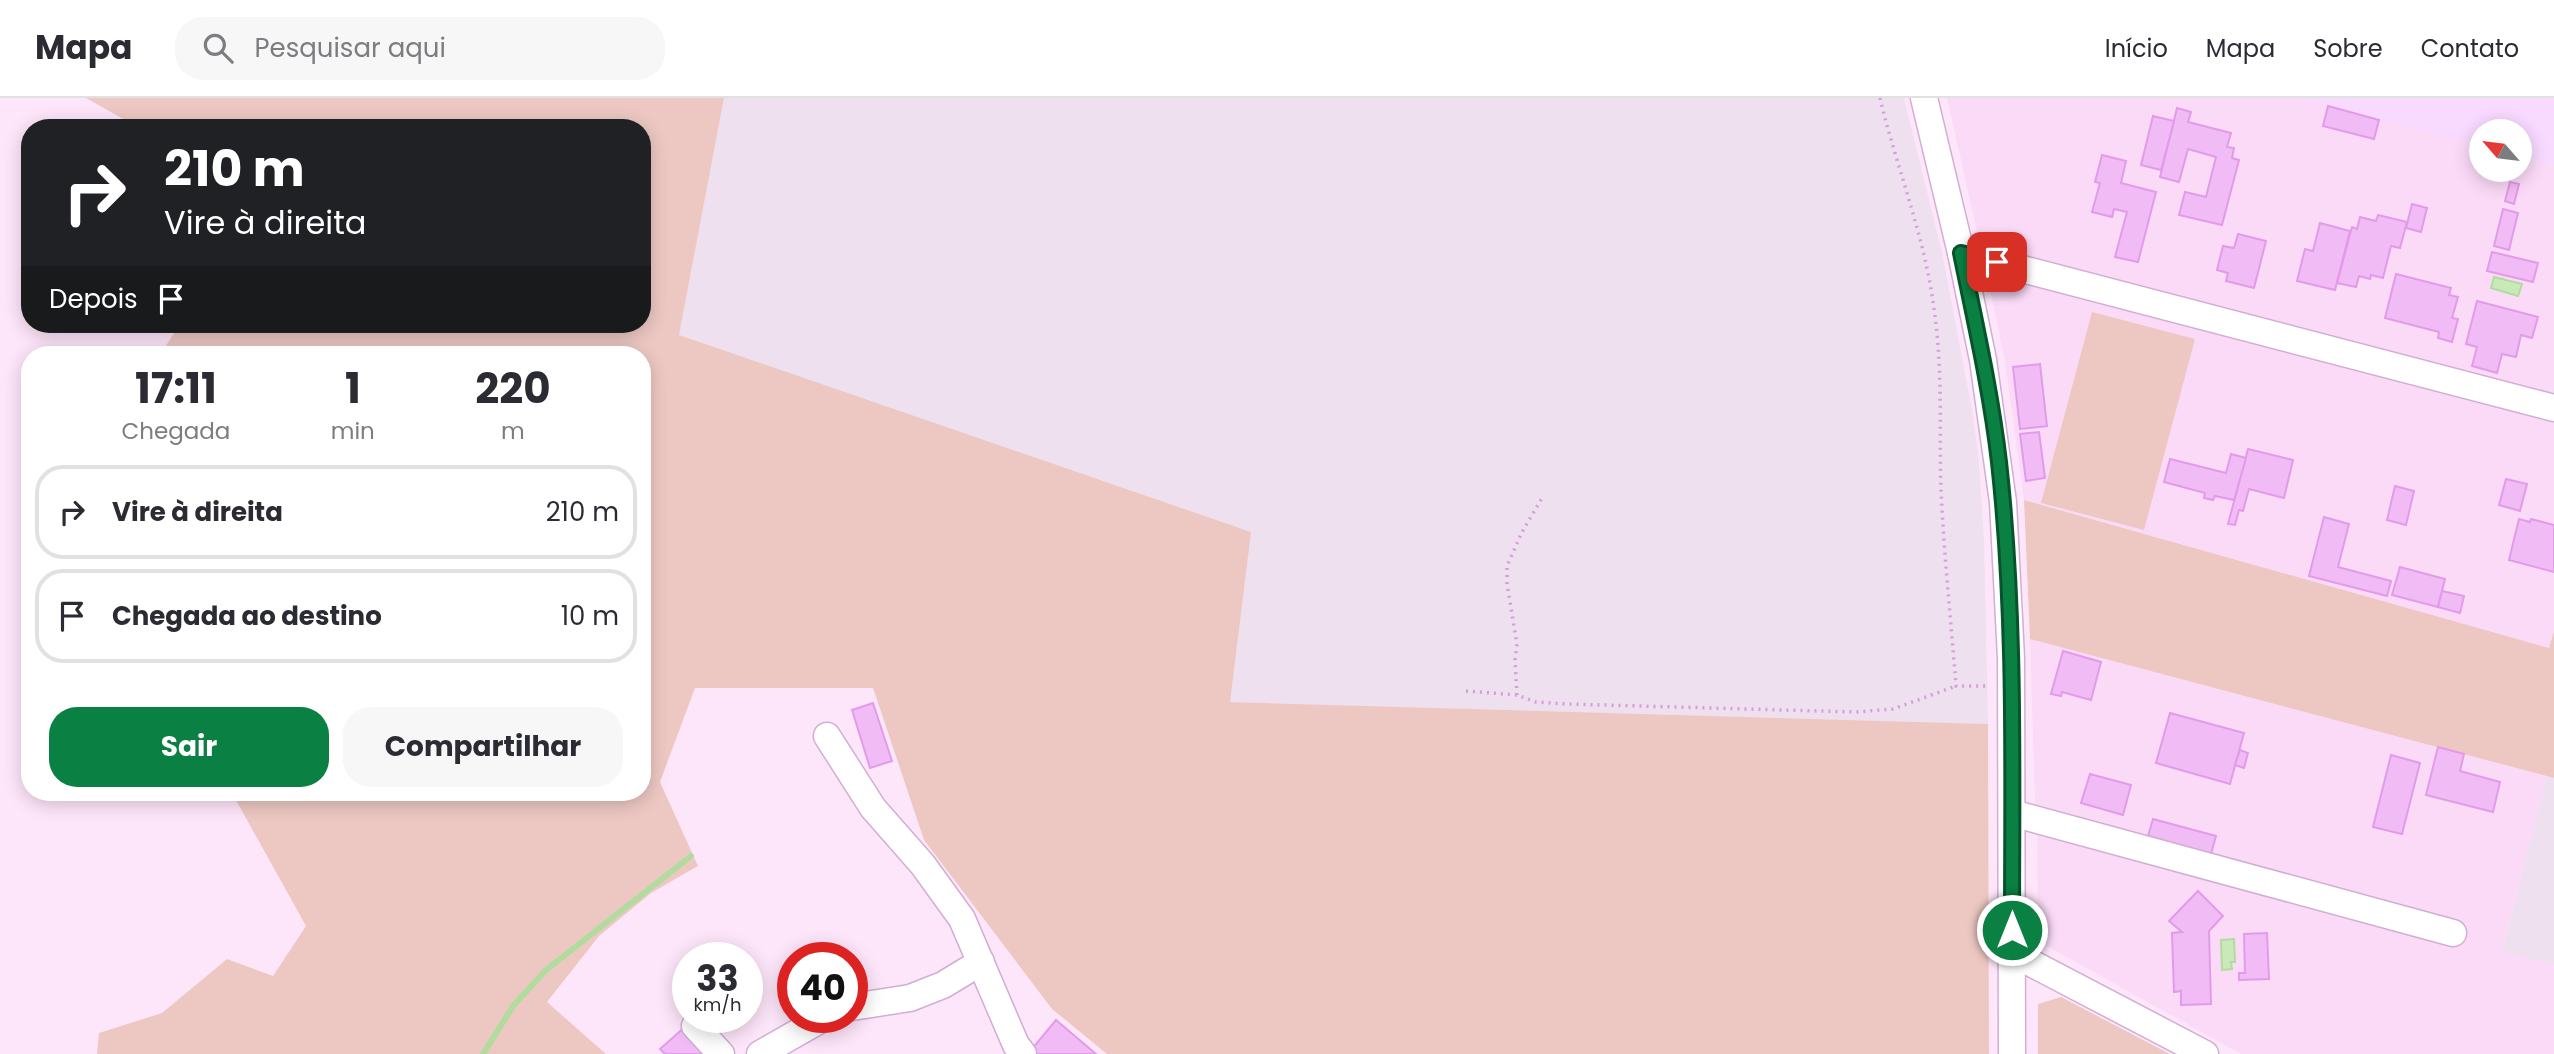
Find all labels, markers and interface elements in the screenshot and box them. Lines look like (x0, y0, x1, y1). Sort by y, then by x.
search box (175, 17, 665, 80)
text: Mapa (35, 24, 133, 71)
icon: search (199, 29, 237, 67)
text: Pesquisar aqui (255, 30, 446, 66)
text: Início (2105, 32, 2168, 65)
text: Mapa (2206, 32, 2275, 65)
text: Sobre (2313, 32, 2383, 65)
text: Contato (2421, 32, 2519, 65)
north arrow (2469, 119, 2532, 182)
map controls (2469, 119, 2532, 182)
text: 210 m (164, 135, 305, 203)
icon: right (49, 147, 140, 238)
text: Vire à direita (164, 200, 366, 245)
pin (1967, 232, 2027, 292)
icon: arrive (1978, 243, 2016, 281)
icon: arrive (152, 280, 190, 318)
text: Depois (49, 281, 138, 317)
text: 17:11 (135, 359, 217, 418)
text: 1 (345, 359, 361, 418)
text: 220 (475, 359, 551, 418)
text: Chegada (121, 415, 230, 447)
text: min (331, 415, 375, 447)
text: m (501, 415, 525, 447)
icon: right (53, 493, 91, 531)
text: Vire à direita (112, 494, 283, 530)
text: 210 m (546, 494, 619, 530)
icon: arrive (53, 597, 91, 635)
text: Chegada ao destino (112, 598, 382, 634)
text: 10 m (561, 598, 619, 634)
button: Sair (49, 707, 329, 787)
button: Compartilhar (343, 707, 623, 787)
position arrow (1975, 893, 2049, 967)
speed limit sign: 40 (777, 942, 868, 1033)
text: 33 (696, 954, 739, 1003)
text: km/h (694, 992, 741, 1017)

